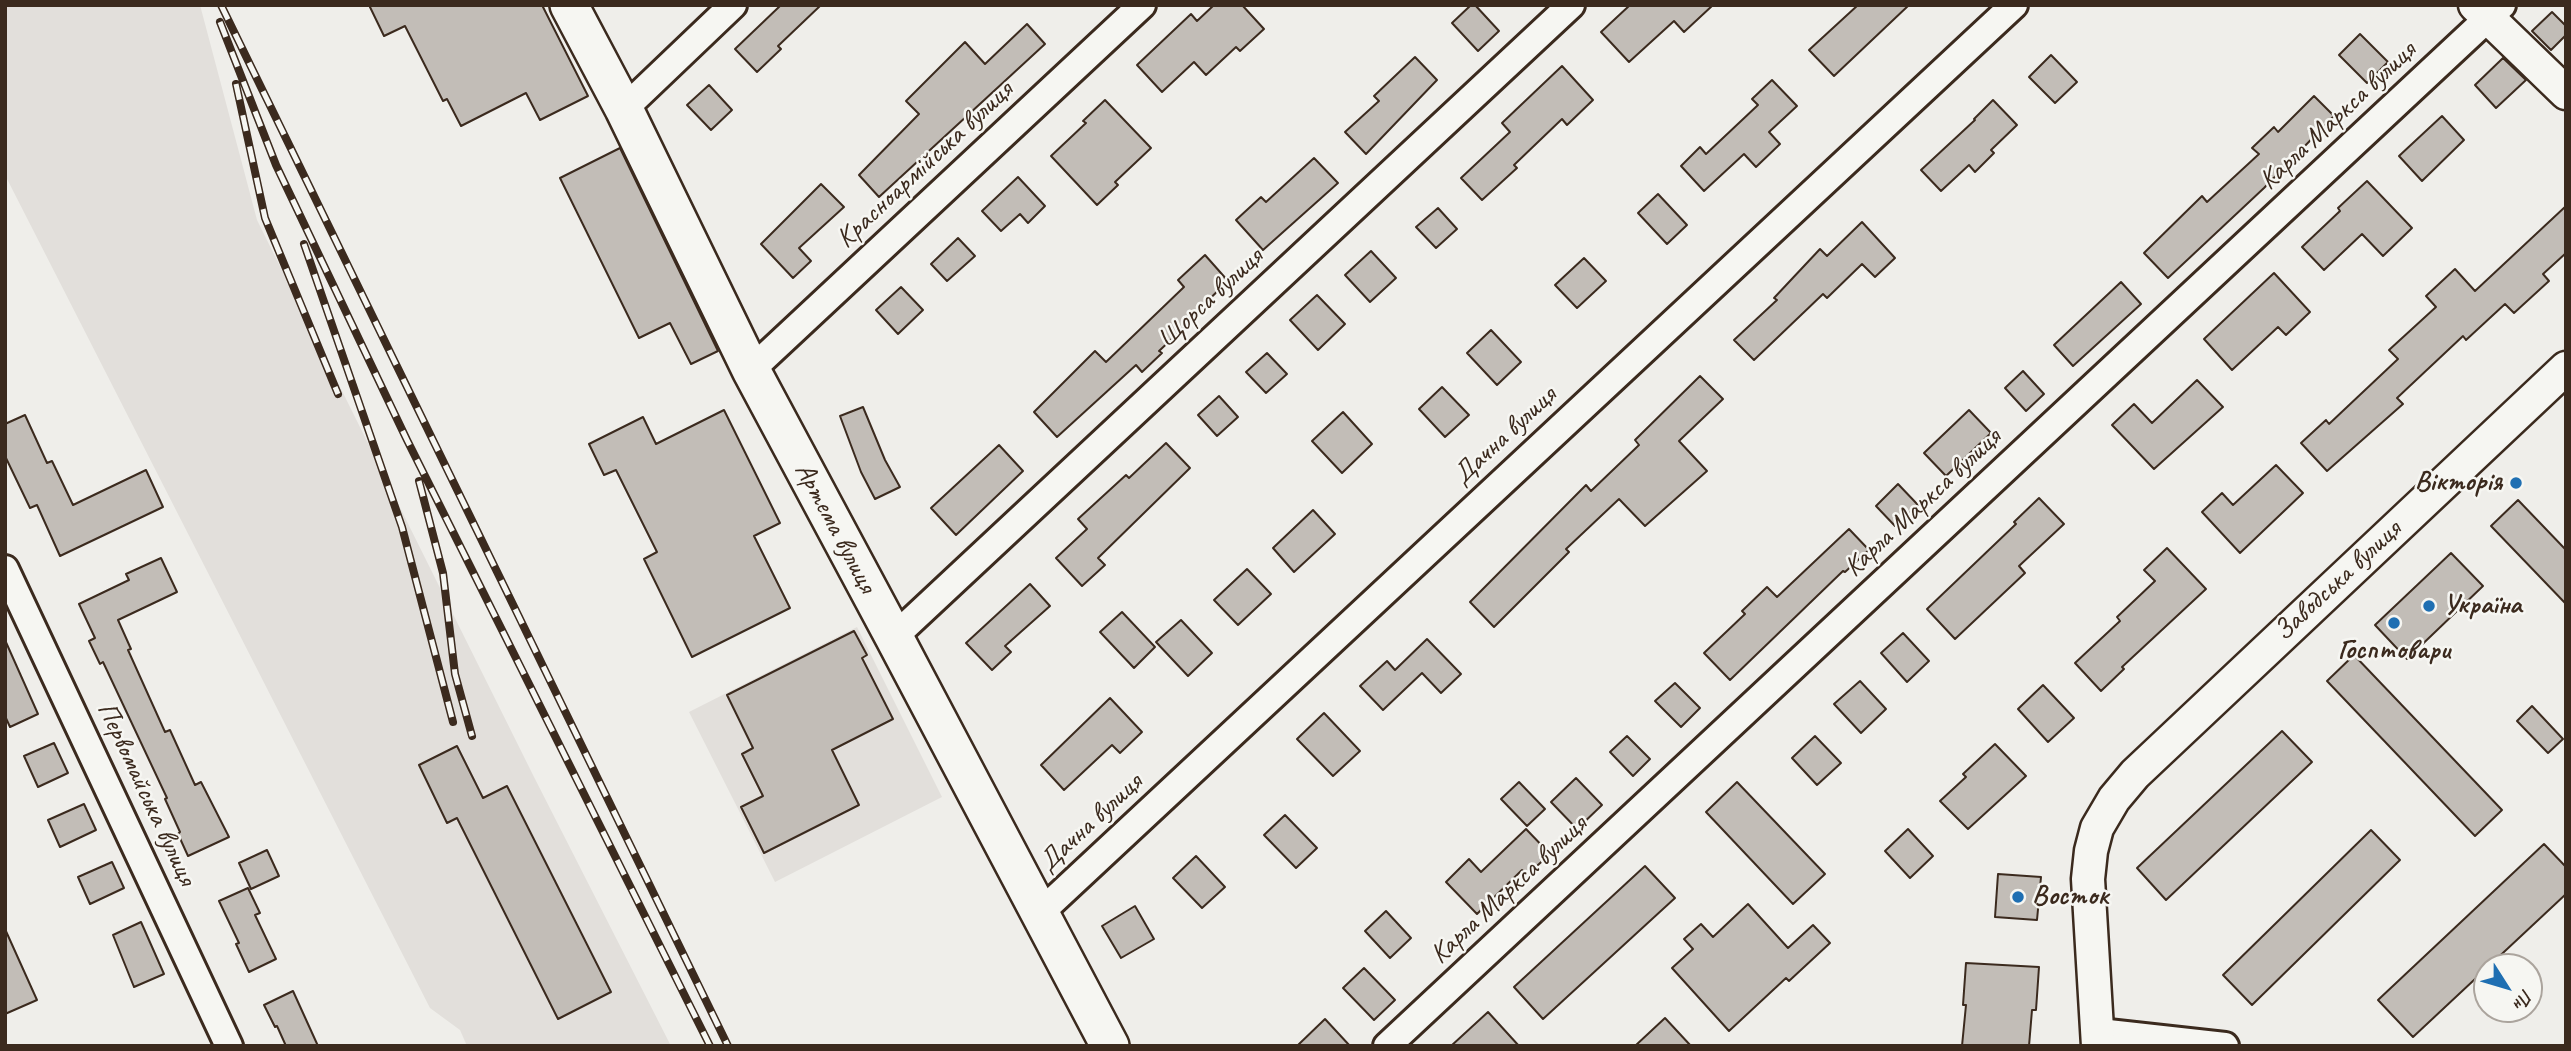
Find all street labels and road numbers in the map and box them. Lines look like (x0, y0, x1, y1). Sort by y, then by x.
street label: Карла Маркса вулиця (2252, 35, 2424, 197)
street label: Красноармійська вулиця (830, 74, 1020, 256)
street label: Щорса вулиця (1152, 241, 1270, 355)
street label: Дачна вулиця (1446, 379, 1564, 493)
street label: Карла Маркса вулиця (1837, 422, 2009, 584)
street label: Артема вулиця (787, 457, 883, 599)
street label: Заводська вулиця (2267, 513, 2409, 649)
street label: Первомайська вулиця (89, 697, 203, 891)
street label: Дачна вулиця (1032, 766, 1150, 880)
street label: Карла Маркса вулиця (1423, 809, 1595, 971)

